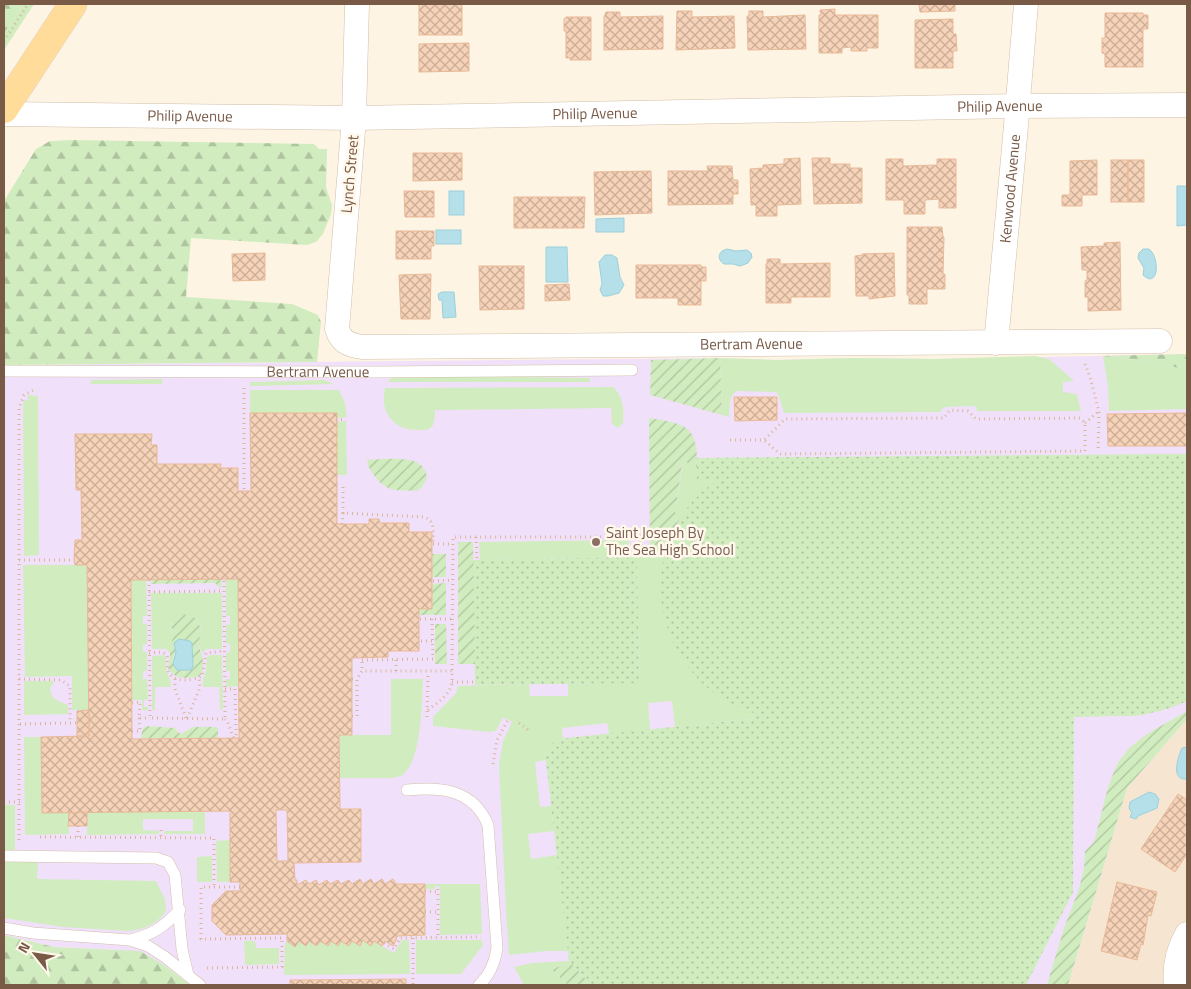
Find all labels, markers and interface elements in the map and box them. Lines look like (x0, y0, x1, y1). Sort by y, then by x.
street label: Philip Avenue (957, 94, 1043, 118)
street label: Philip Avenue (552, 101, 638, 125)
street label: Philip Avenue (147, 104, 233, 128)
street label: Lynch Street (335, 133, 364, 214)
street label: Kenwood Avenue (993, 133, 1026, 244)
street label: Bertram Avenue (700, 332, 803, 355)
street label: Bertram Avenue (267, 360, 369, 383)
place label: Saint Joseph By The Sea High School (606, 521, 734, 561)
marker: Saint Joseph By The Sea High School (590, 536, 602, 548)
north arrow (10, 929, 60, 979)
text: N (12, 938, 35, 957)

